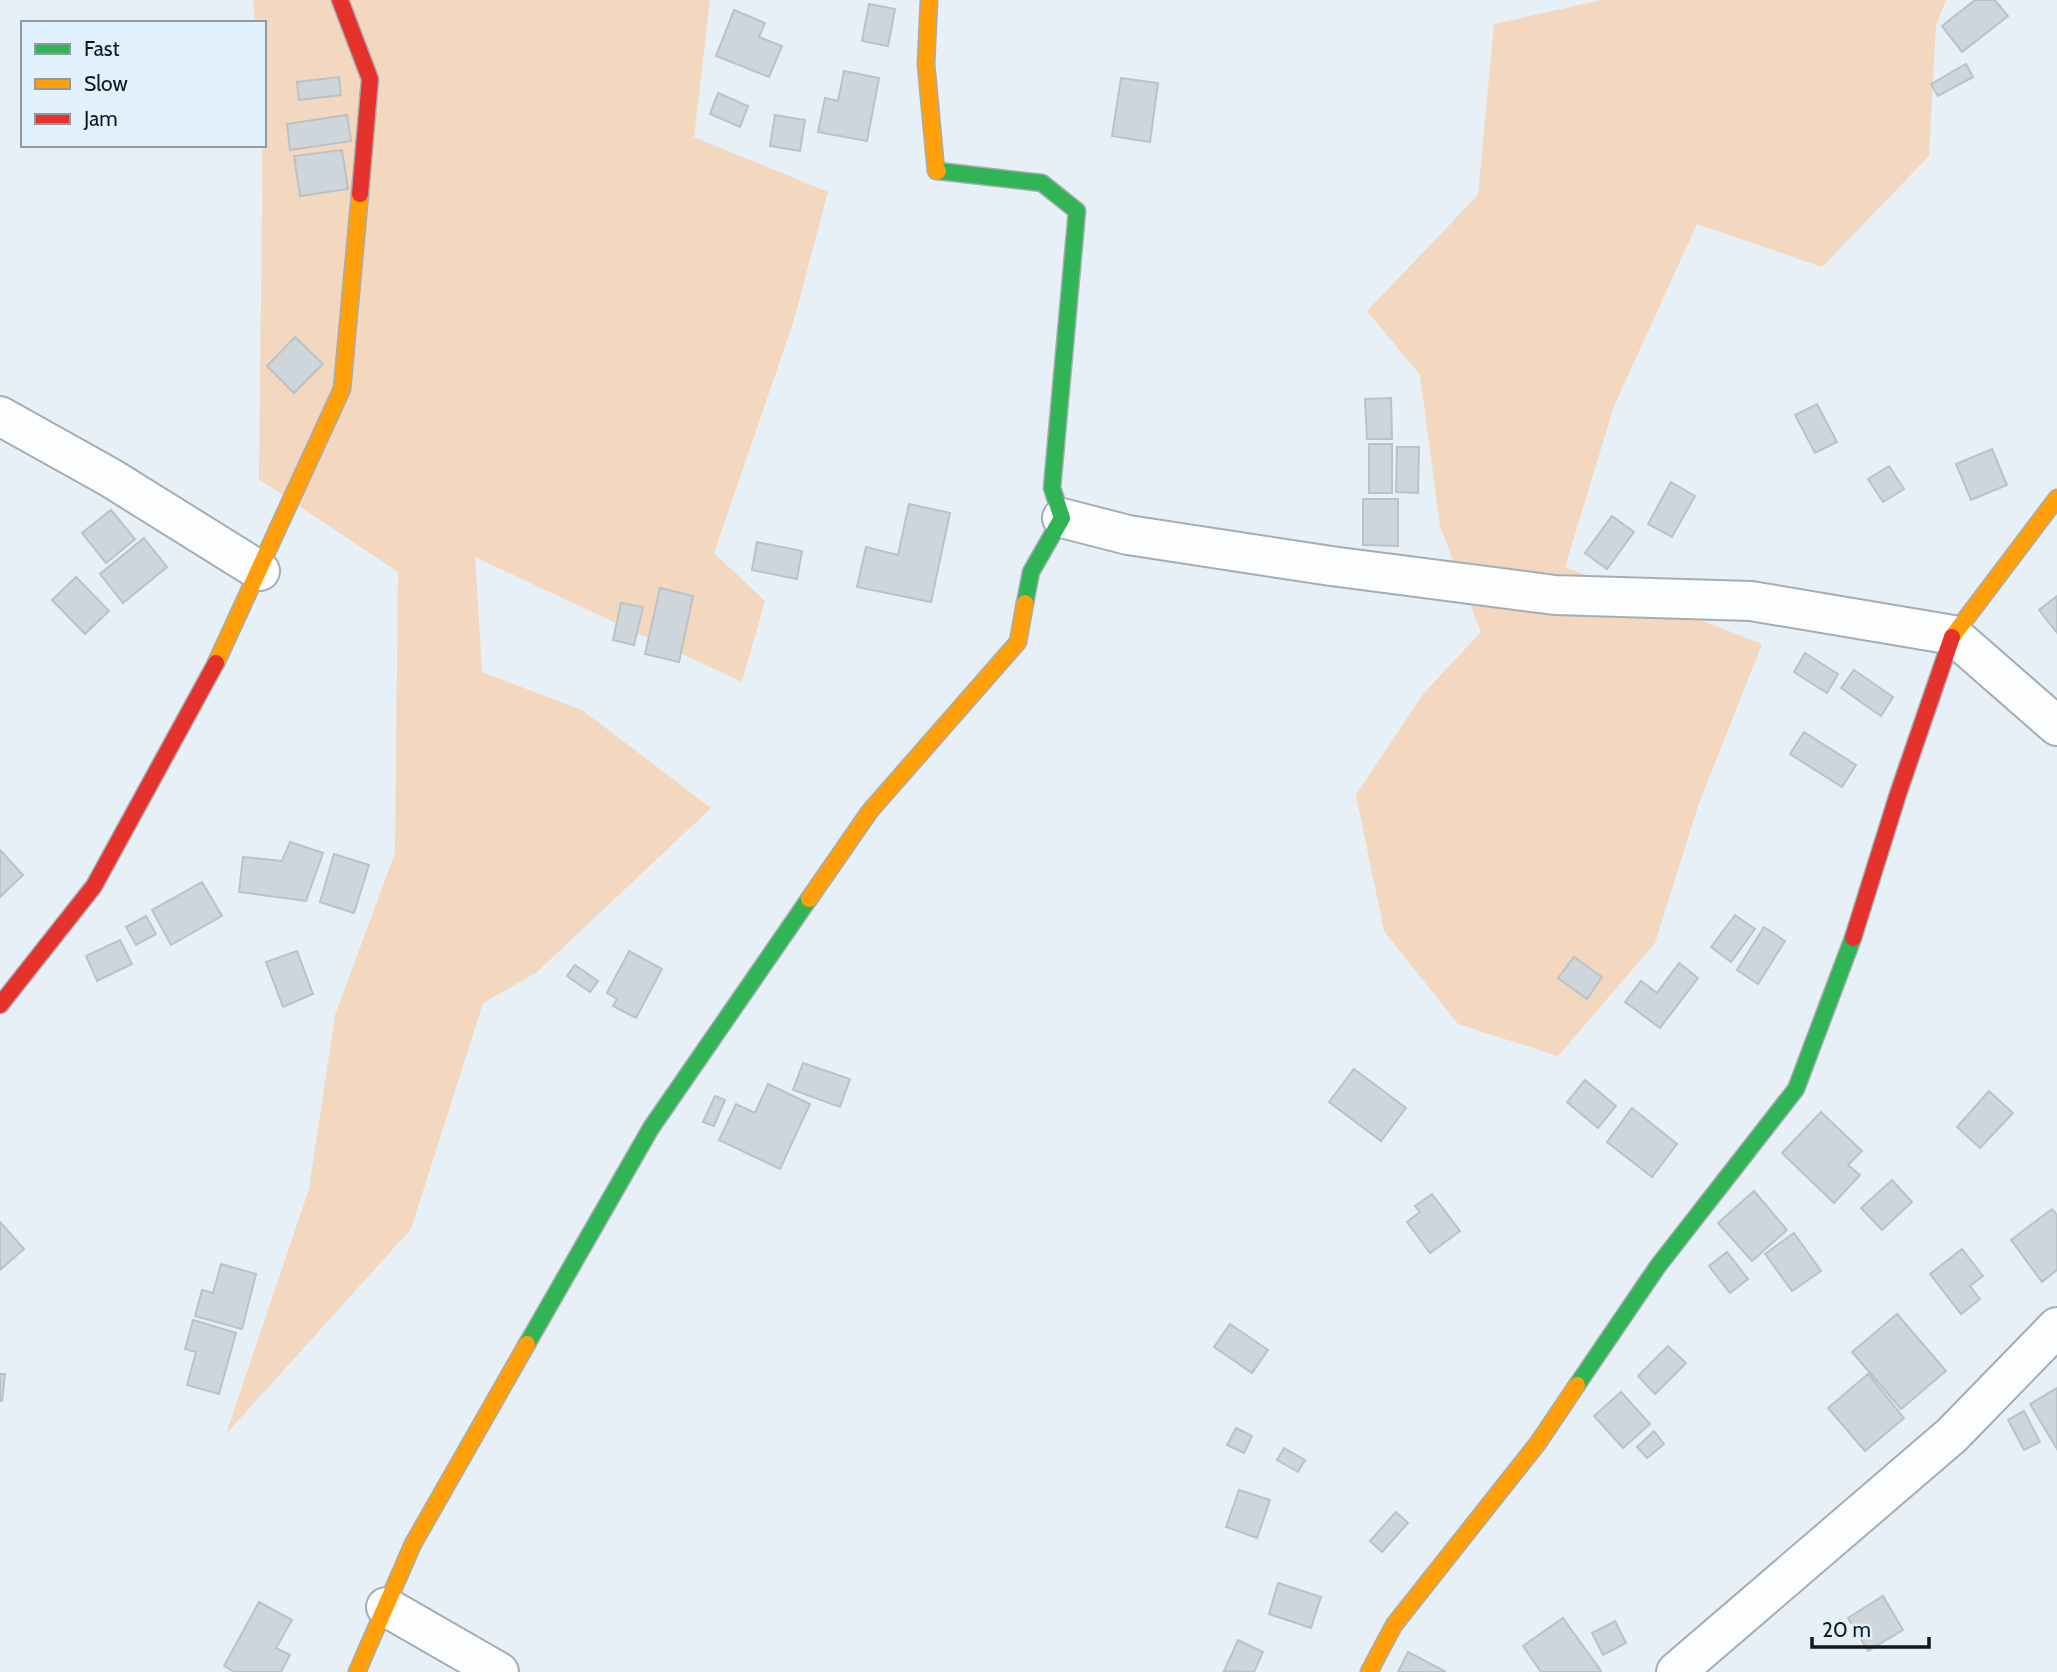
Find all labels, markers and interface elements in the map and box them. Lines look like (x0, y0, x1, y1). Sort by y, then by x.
legend (21, 21, 266, 147)
text: Fast (84, 36, 120, 61)
text: Slow (84, 71, 128, 96)
text: Jam (83, 106, 118, 131)
scale bar (1812, 1606, 1929, 1650)
text: 20 m (1822, 1617, 1871, 1642)

